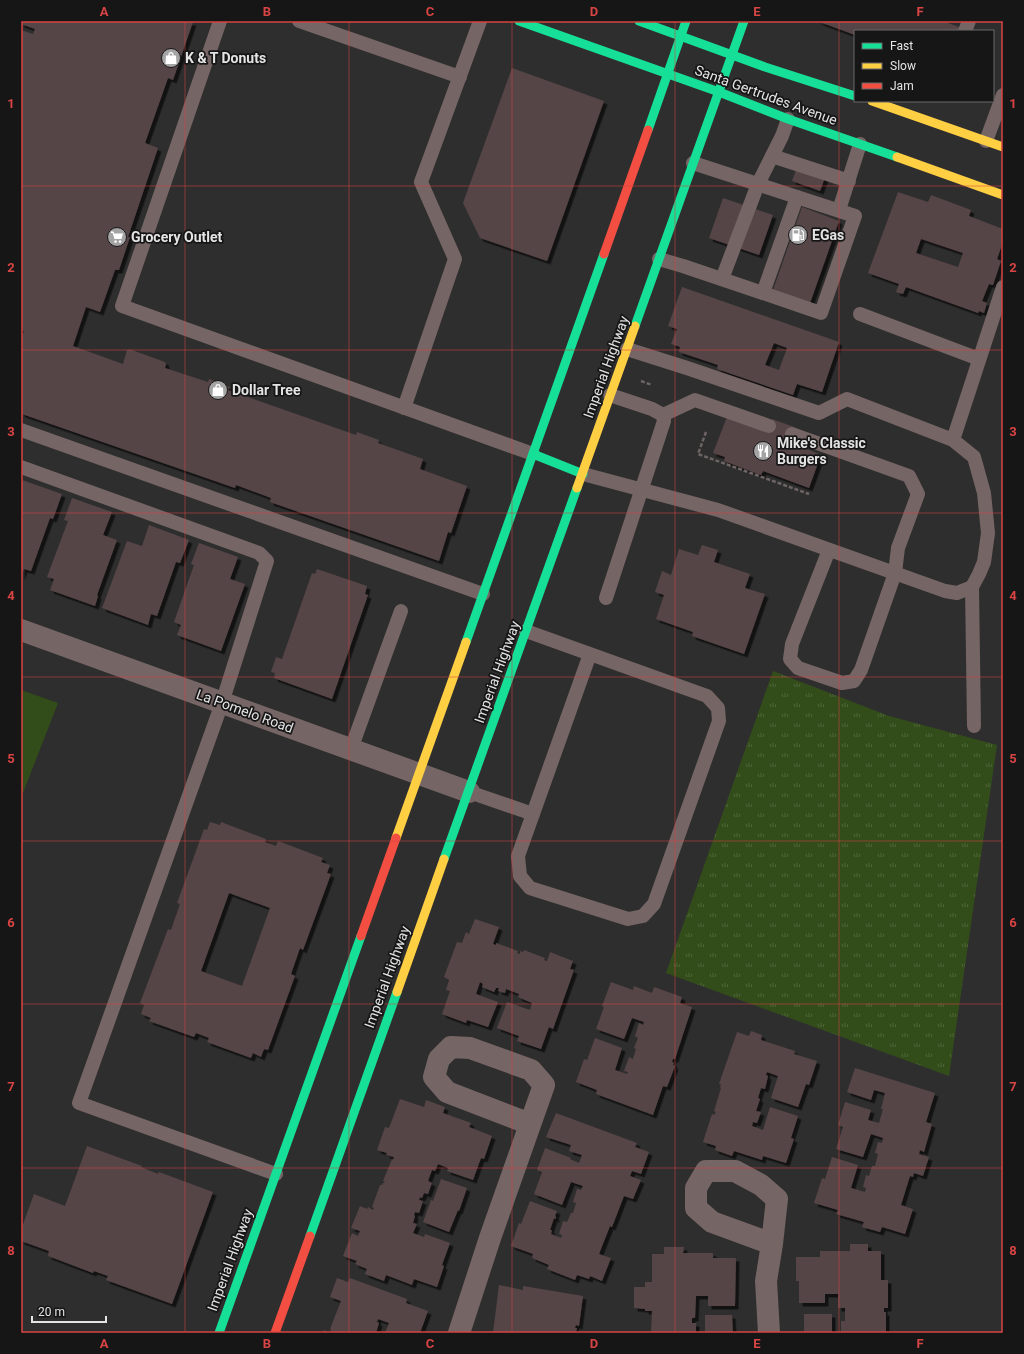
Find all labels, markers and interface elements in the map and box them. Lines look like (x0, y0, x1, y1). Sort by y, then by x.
text: A (100, 4, 109, 19)
text: B (263, 4, 271, 19)
text: C (426, 4, 435, 19)
text: D (590, 4, 598, 19)
text: E (753, 4, 761, 19)
text: F (916, 4, 924, 19)
legend (854, 30, 994, 102)
text: Fast (890, 39, 913, 53)
shop icon: K & T Donuts (160, 47, 182, 69)
place label: K & T Donuts (185, 50, 266, 66)
text: Slow (890, 59, 916, 73)
street label: Santa Gertrudes Avenue (693, 62, 839, 128)
text: Jam (890, 79, 914, 93)
text: 1 (7, 96, 15, 111)
text: 1 (1009, 96, 1017, 111)
fuel station icon: EGas (787, 224, 809, 246)
supermarket icon: Grocery Outlet (106, 226, 128, 248)
place label: EGas (812, 227, 844, 243)
place label: Grocery Outlet (131, 229, 222, 245)
text: 2 (7, 260, 15, 275)
text: 2 (1009, 260, 1017, 275)
street label: Imperial Highway (580, 313, 632, 420)
shop icon: Dollar Tree (207, 379, 229, 401)
place label: Dollar Tree (232, 382, 301, 398)
text: 3 (7, 424, 15, 439)
text: 3 (1009, 424, 1017, 439)
place label: Mike's Classic Burgers (777, 435, 866, 467)
restaurant icon: Mike's Classic Burgers (752, 440, 774, 462)
text: 4 (7, 588, 15, 603)
text: 4 (1009, 588, 1017, 603)
street label: Imperial Highway (471, 618, 523, 725)
street label: La Pomelo Road (194, 686, 296, 736)
text: 5 (7, 751, 15, 766)
text: 5 (1009, 751, 1017, 766)
text: 6 (7, 915, 15, 930)
text: 6 (1009, 915, 1017, 930)
street label: Imperial Highway (361, 923, 413, 1030)
text: 7 (7, 1079, 15, 1094)
text: 7 (1009, 1079, 1017, 1094)
street label: Imperial Highway (204, 1206, 256, 1313)
text: 8 (7, 1243, 15, 1258)
text: 8 (1009, 1243, 1017, 1258)
scale bar (32, 1298, 106, 1324)
text: 20 m (38, 1305, 65, 1319)
text: A (100, 1336, 109, 1351)
text: B (263, 1336, 271, 1351)
text: C (426, 1336, 435, 1351)
text: D (590, 1336, 598, 1351)
text: E (753, 1336, 761, 1351)
text: F (916, 1336, 924, 1351)

